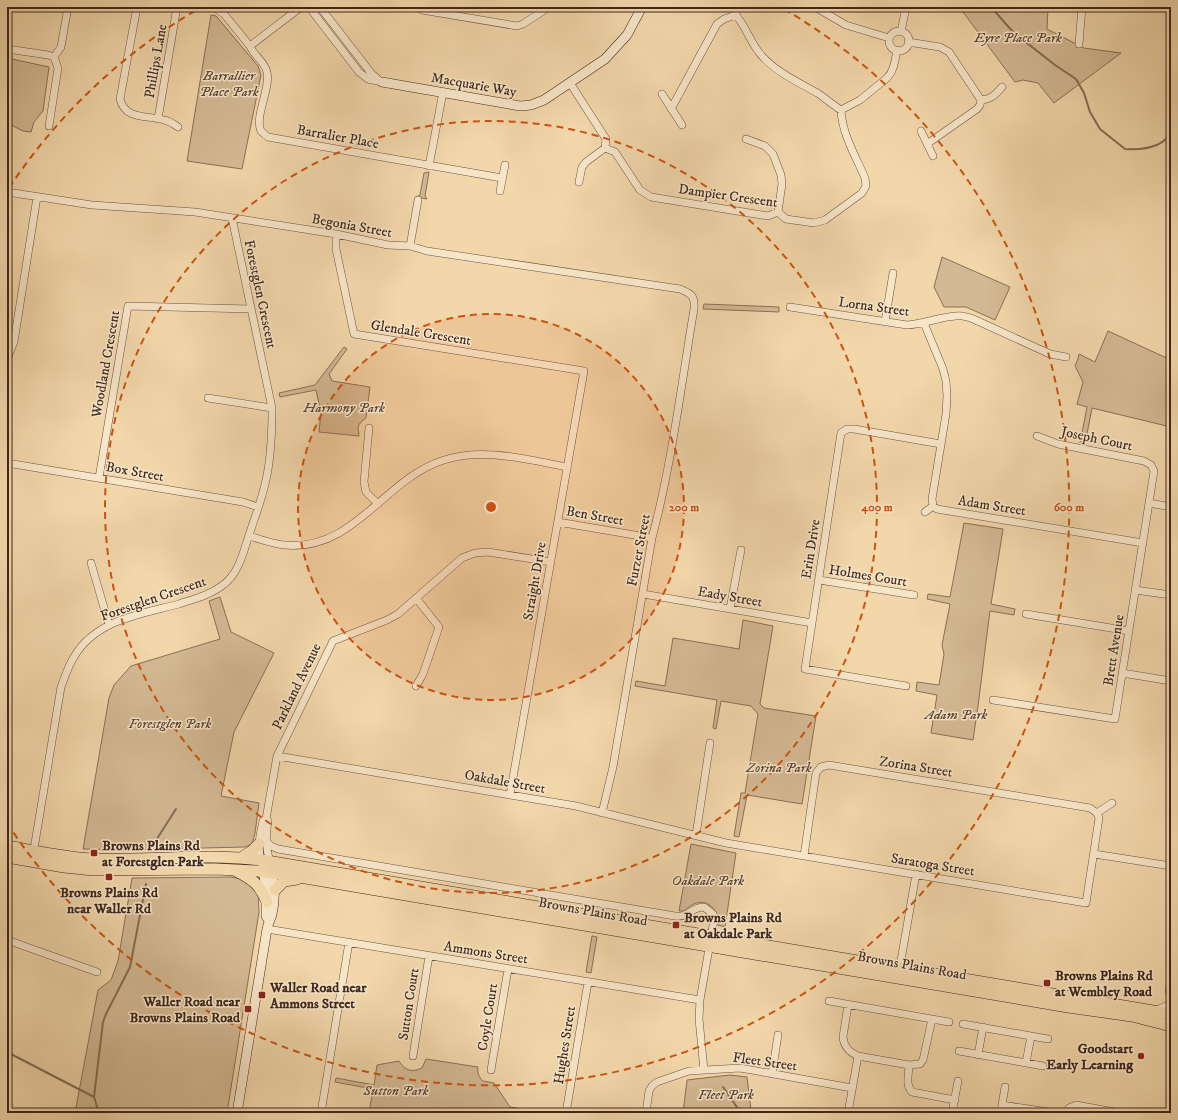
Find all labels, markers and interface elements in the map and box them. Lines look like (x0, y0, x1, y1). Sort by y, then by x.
street label: Phillips Lane (141, 23, 171, 100)
park label: Eyre Place Park (973, 29, 1062, 47)
park label: Barrallier Place Park (200, 67, 259, 101)
street label: Macquarie Way (430, 69, 518, 101)
street label: Barralier Place (295, 121, 380, 153)
street label: Dampier Crescent (677, 180, 779, 212)
street label: Begonia Street (310, 210, 394, 242)
street label: Forestglen Crescent (240, 238, 280, 351)
street label: Lorna Street (837, 293, 911, 321)
street label: Woodland Crescent (88, 309, 124, 420)
street label: Glendale Crescent (369, 316, 473, 350)
park label: Harmony Park (302, 399, 385, 417)
street label: Joseph Court (1058, 422, 1135, 455)
street label: Box Street (104, 458, 166, 486)
street label: Adam Street (957, 492, 1028, 520)
centre of rings (484, 500, 498, 514)
text: 200 m (669, 500, 699, 515)
text: 400 m (860, 500, 893, 515)
text: 600 m (1054, 500, 1084, 515)
street label: Ben Street (565, 502, 625, 530)
street label: Furzer Street (623, 512, 655, 588)
street label: Erin Drive (797, 518, 825, 580)
street label: Straight Drive (519, 540, 551, 622)
street label: Holmes Court (827, 561, 909, 591)
street label: Forestglen Crescent (98, 572, 209, 625)
street label: Eady Street (696, 582, 764, 612)
street label: Brett Avenue (1099, 613, 1129, 687)
street label: Parkland Avenue (268, 640, 326, 733)
park label: Adam Park (923, 706, 987, 724)
park label: Forestglen Park (129, 715, 212, 733)
street label: Zorina Street (878, 752, 954, 782)
park label: Zorina Park (745, 759, 812, 777)
street label: Oakdale Street (463, 766, 547, 798)
place label: Browns Plains Rd at Forestglen Park (102, 837, 205, 871)
marker: Browns Plains Rd at Forestglen Park (89, 848, 99, 858)
street label: Saratoga Street (890, 849, 977, 881)
marker: Browns Plains Rd near Waller Rd (104, 872, 114, 882)
park label: Oakdale Park (672, 872, 744, 890)
place label: Browns Plains Rd near Waller Rd (60, 884, 159, 918)
street label: Browns Plains Road (537, 894, 649, 930)
place label: Browns Plains Rd at Oakdale Park (684, 909, 783, 943)
marker: Browns Plains Rd at Oakdale Park (671, 920, 681, 930)
street label: Ammons Street (443, 937, 530, 969)
street label: Browns Plains Road (856, 948, 968, 984)
street label: Sutton Court (394, 966, 424, 1042)
place label: Browns Plains Rd at Wembley Road (1055, 967, 1154, 1001)
marker: Browns Plains Rd at Wembley Road (1042, 978, 1052, 988)
place label: Waller Road near Ammons Street (269, 979, 367, 1013)
street label: Coyle Court (474, 982, 502, 1052)
marker: Waller Road near Ammons Street (257, 990, 267, 1000)
place label: Waller Road near Browns Plains Road (129, 993, 241, 1027)
marker: Waller Road near Browns Plains Road (243, 1004, 253, 1014)
street label: Hughes Street (550, 1004, 580, 1086)
place label: Goodstart Early Learning (1046, 1040, 1134, 1074)
street label: Fleet Street (731, 1049, 799, 1075)
marker: Goodstart Early Learning (1136, 1051, 1146, 1061)
park label: Sutton Park (362, 1082, 429, 1100)
park label: Fleet Park (698, 1086, 754, 1104)

